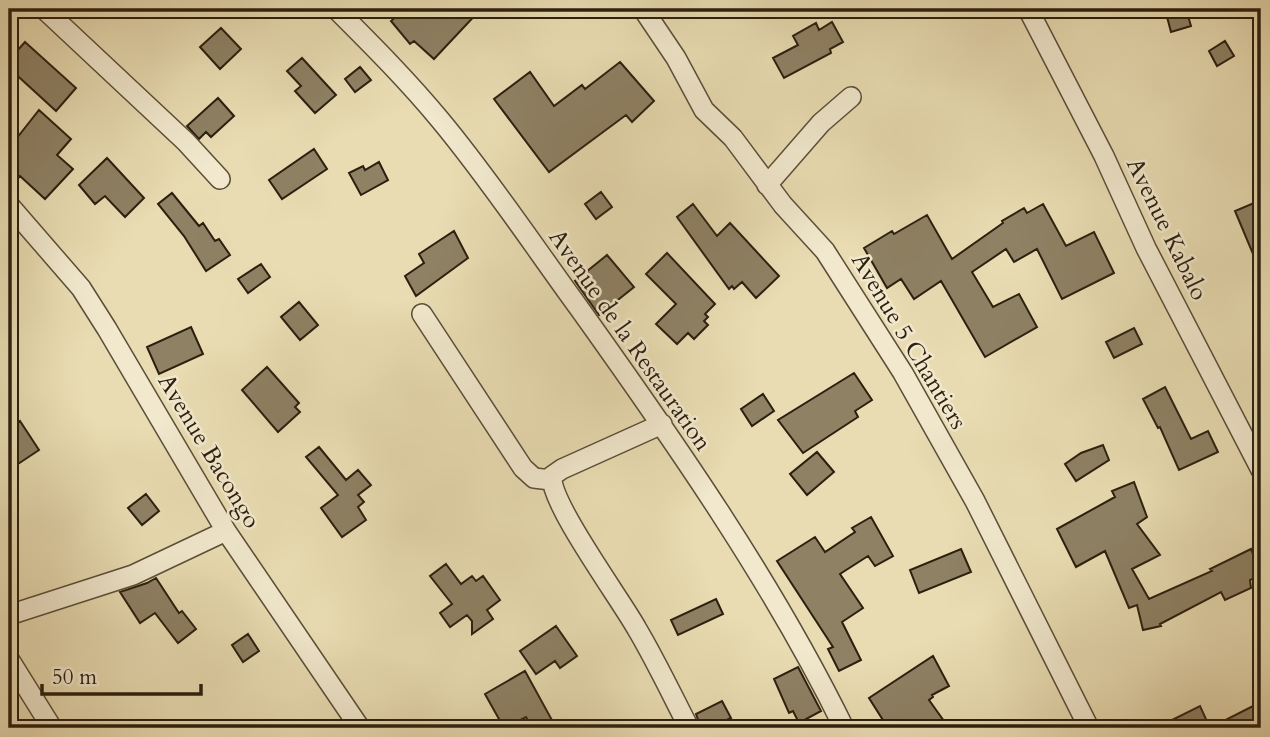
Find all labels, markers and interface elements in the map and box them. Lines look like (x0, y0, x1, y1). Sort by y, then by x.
street label: Avenue Kabalo (1118, 152, 1216, 306)
street label: Avenue de la Restauration (541, 222, 719, 458)
street label: Avenue 5 Chantiers (843, 247, 975, 435)
street label: Avenue Bacongo (150, 368, 268, 534)
scale bar (42, 653, 201, 697)
text: 50 m (52, 663, 97, 692)

